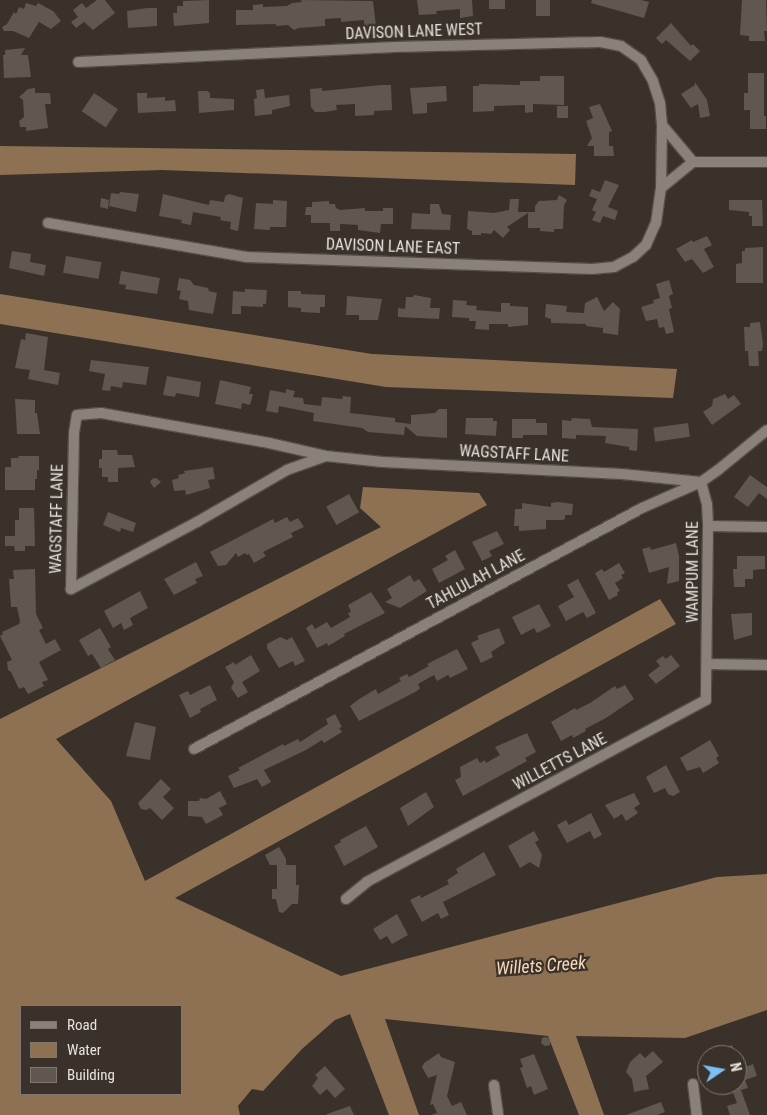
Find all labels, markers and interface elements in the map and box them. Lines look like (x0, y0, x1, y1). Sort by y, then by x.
street label: DAVISON LANE WEST (345, 20, 483, 44)
street label: DAVISON LANE EAST (326, 235, 460, 259)
street label: WAGSTAFF LANE (459, 442, 569, 466)
street label: WAGSTAFF LANE (46, 464, 68, 574)
street label: WAMPUM LANE (683, 521, 703, 623)
street label: TAHLULAH LANE (424, 546, 528, 614)
street label: WILLETTS LANE (510, 729, 610, 795)
water label: Willets Creek (495, 952, 587, 980)
legend (20, 1005, 182, 1095)
text: Road (67, 1016, 97, 1034)
text: Water (67, 1041, 101, 1059)
north arrow (697, 1045, 747, 1095)
text: N (727, 1061, 744, 1073)
text: Building (67, 1066, 115, 1084)

